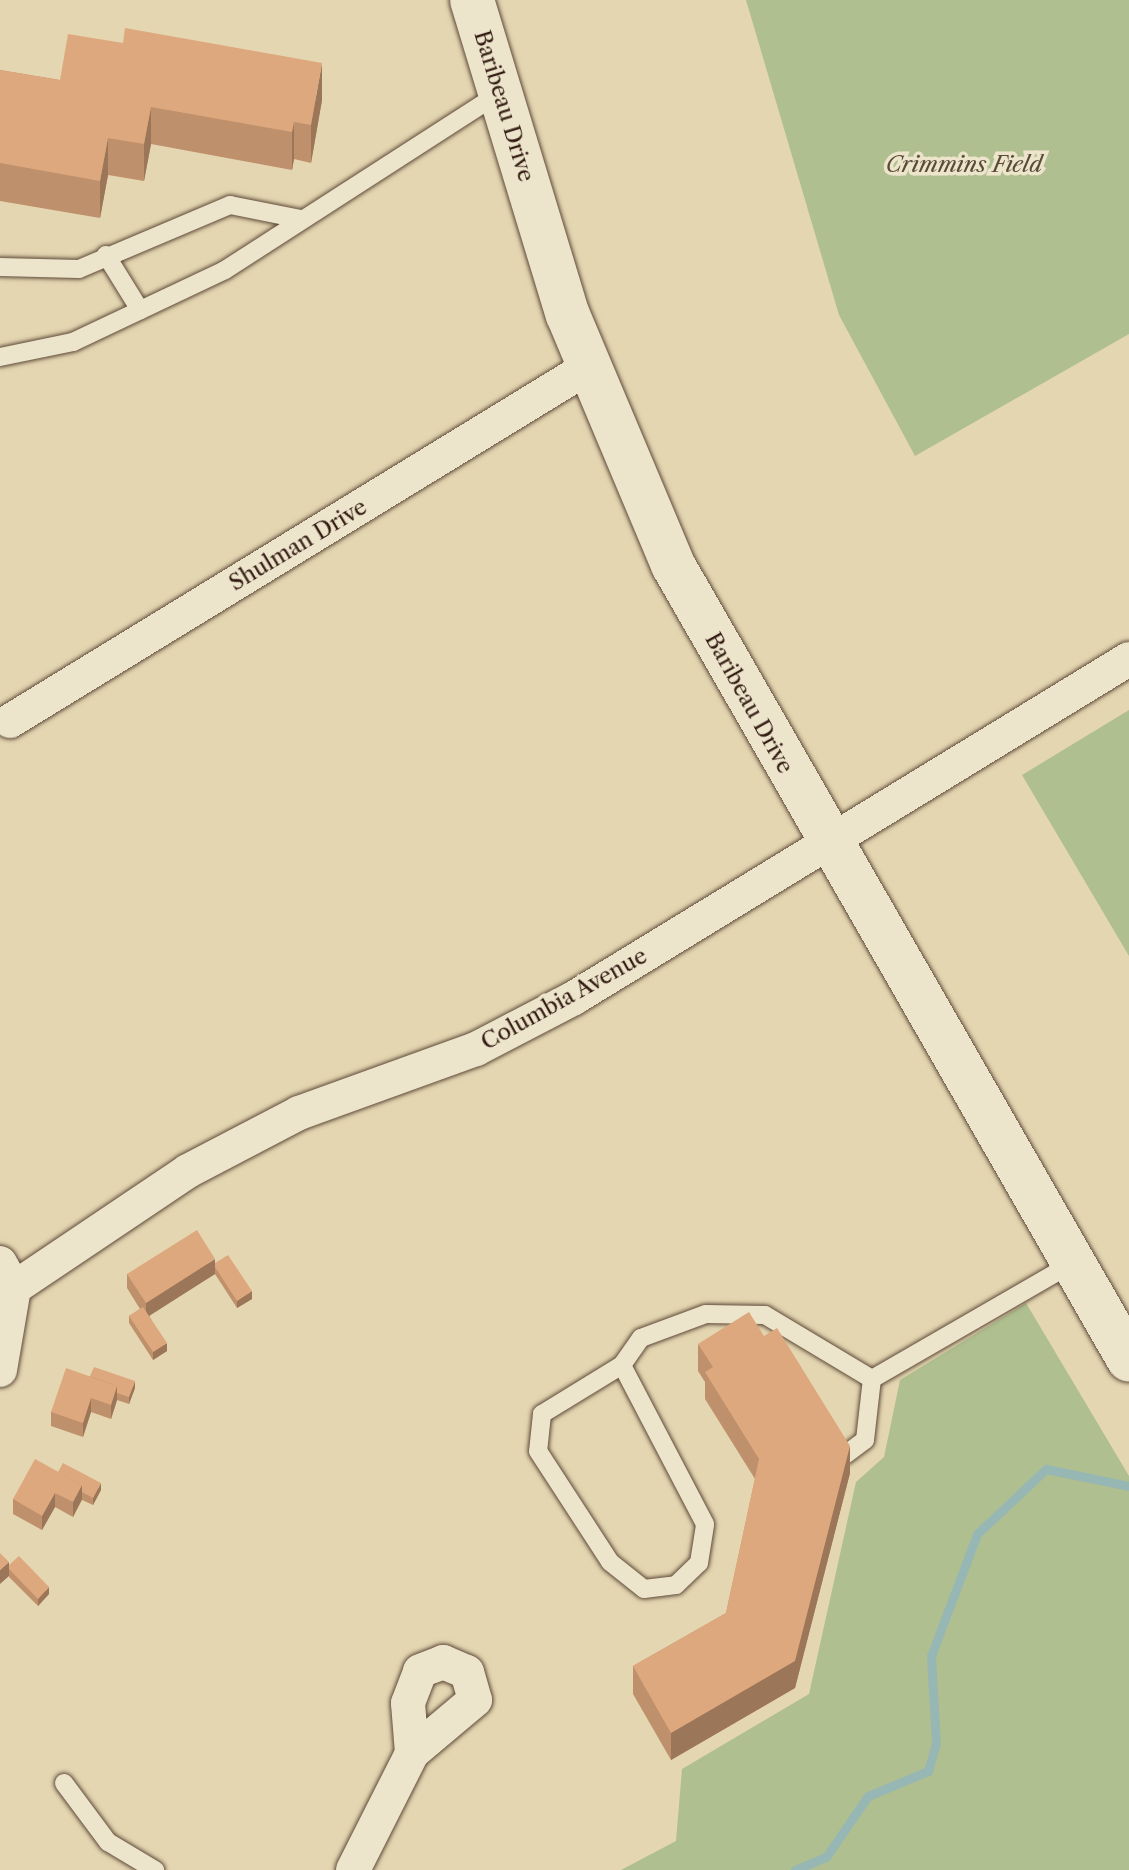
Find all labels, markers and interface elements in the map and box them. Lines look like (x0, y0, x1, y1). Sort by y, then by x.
street label: Baribeau Drive (468, 27, 540, 185)
park label: Crimmins Field (886, 152, 1042, 178)
street label: Shulman Drive (224, 494, 372, 596)
street label: Baribeau Drive (699, 628, 799, 778)
street label: Columbia Avenue (476, 942, 652, 1056)

